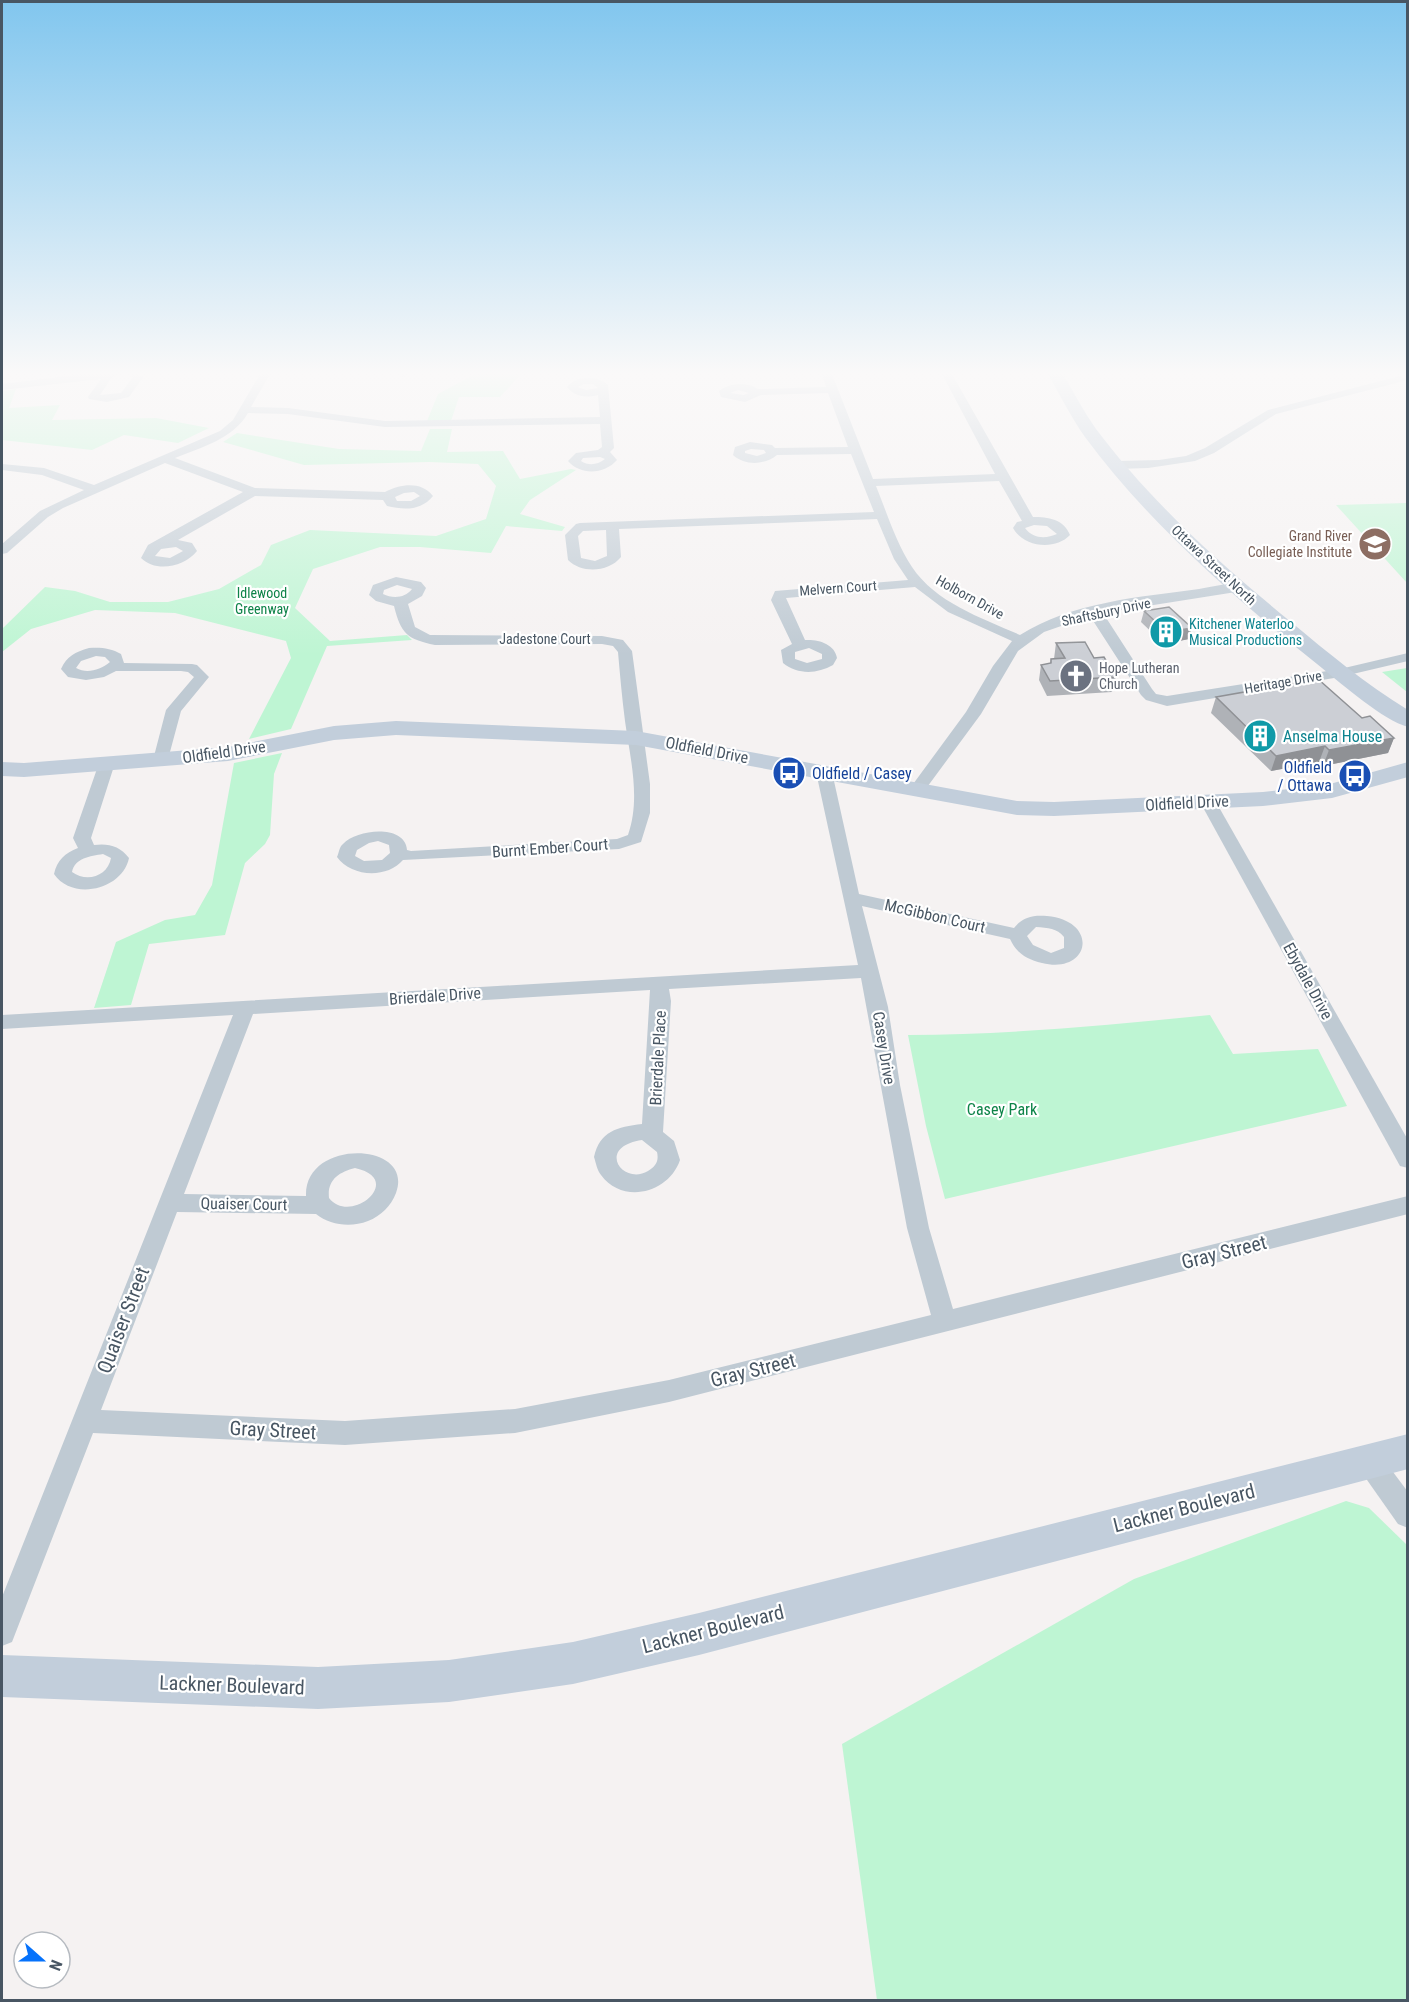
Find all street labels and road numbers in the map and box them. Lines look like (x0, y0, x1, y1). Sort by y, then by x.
street label: Ottawa Street North (1168, 522, 1260, 608)
street label: Holborn Drive (933, 572, 1007, 622)
street label: Melvern Court (799, 577, 877, 599)
street label: Shaftsbury Drive (1060, 595, 1152, 629)
street label: Jadestone Court (499, 631, 591, 647)
street label: Heritage Drive (1243, 667, 1323, 697)
street label: Oldfield Drive (664, 733, 750, 767)
street label: Oldfield Drive (181, 737, 267, 767)
street label: Oldfield Drive (1145, 791, 1229, 815)
street label: Burnt Ember Court (491, 834, 609, 862)
street label: McGibbon Court (883, 895, 987, 937)
street label: Ebydale Drive (1279, 939, 1337, 1023)
street label: Brierdale Drive (389, 983, 481, 1009)
street label: Brierdale Place (646, 1010, 670, 1106)
street label: Casey Drive (869, 1010, 899, 1086)
street label: Quaiser Court (200, 1194, 288, 1214)
street label: Gray Street (1179, 1230, 1269, 1274)
street label: Quaiser Street (92, 1263, 154, 1377)
street label: Gray Street (708, 1348, 798, 1392)
street label: Gray Street (229, 1416, 317, 1444)
street label: Lackner Boulevard (1111, 1479, 1257, 1537)
street label: Lackner Boulevard (640, 1600, 786, 1658)
street label: Lackner Boulevard (159, 1670, 305, 1700)

